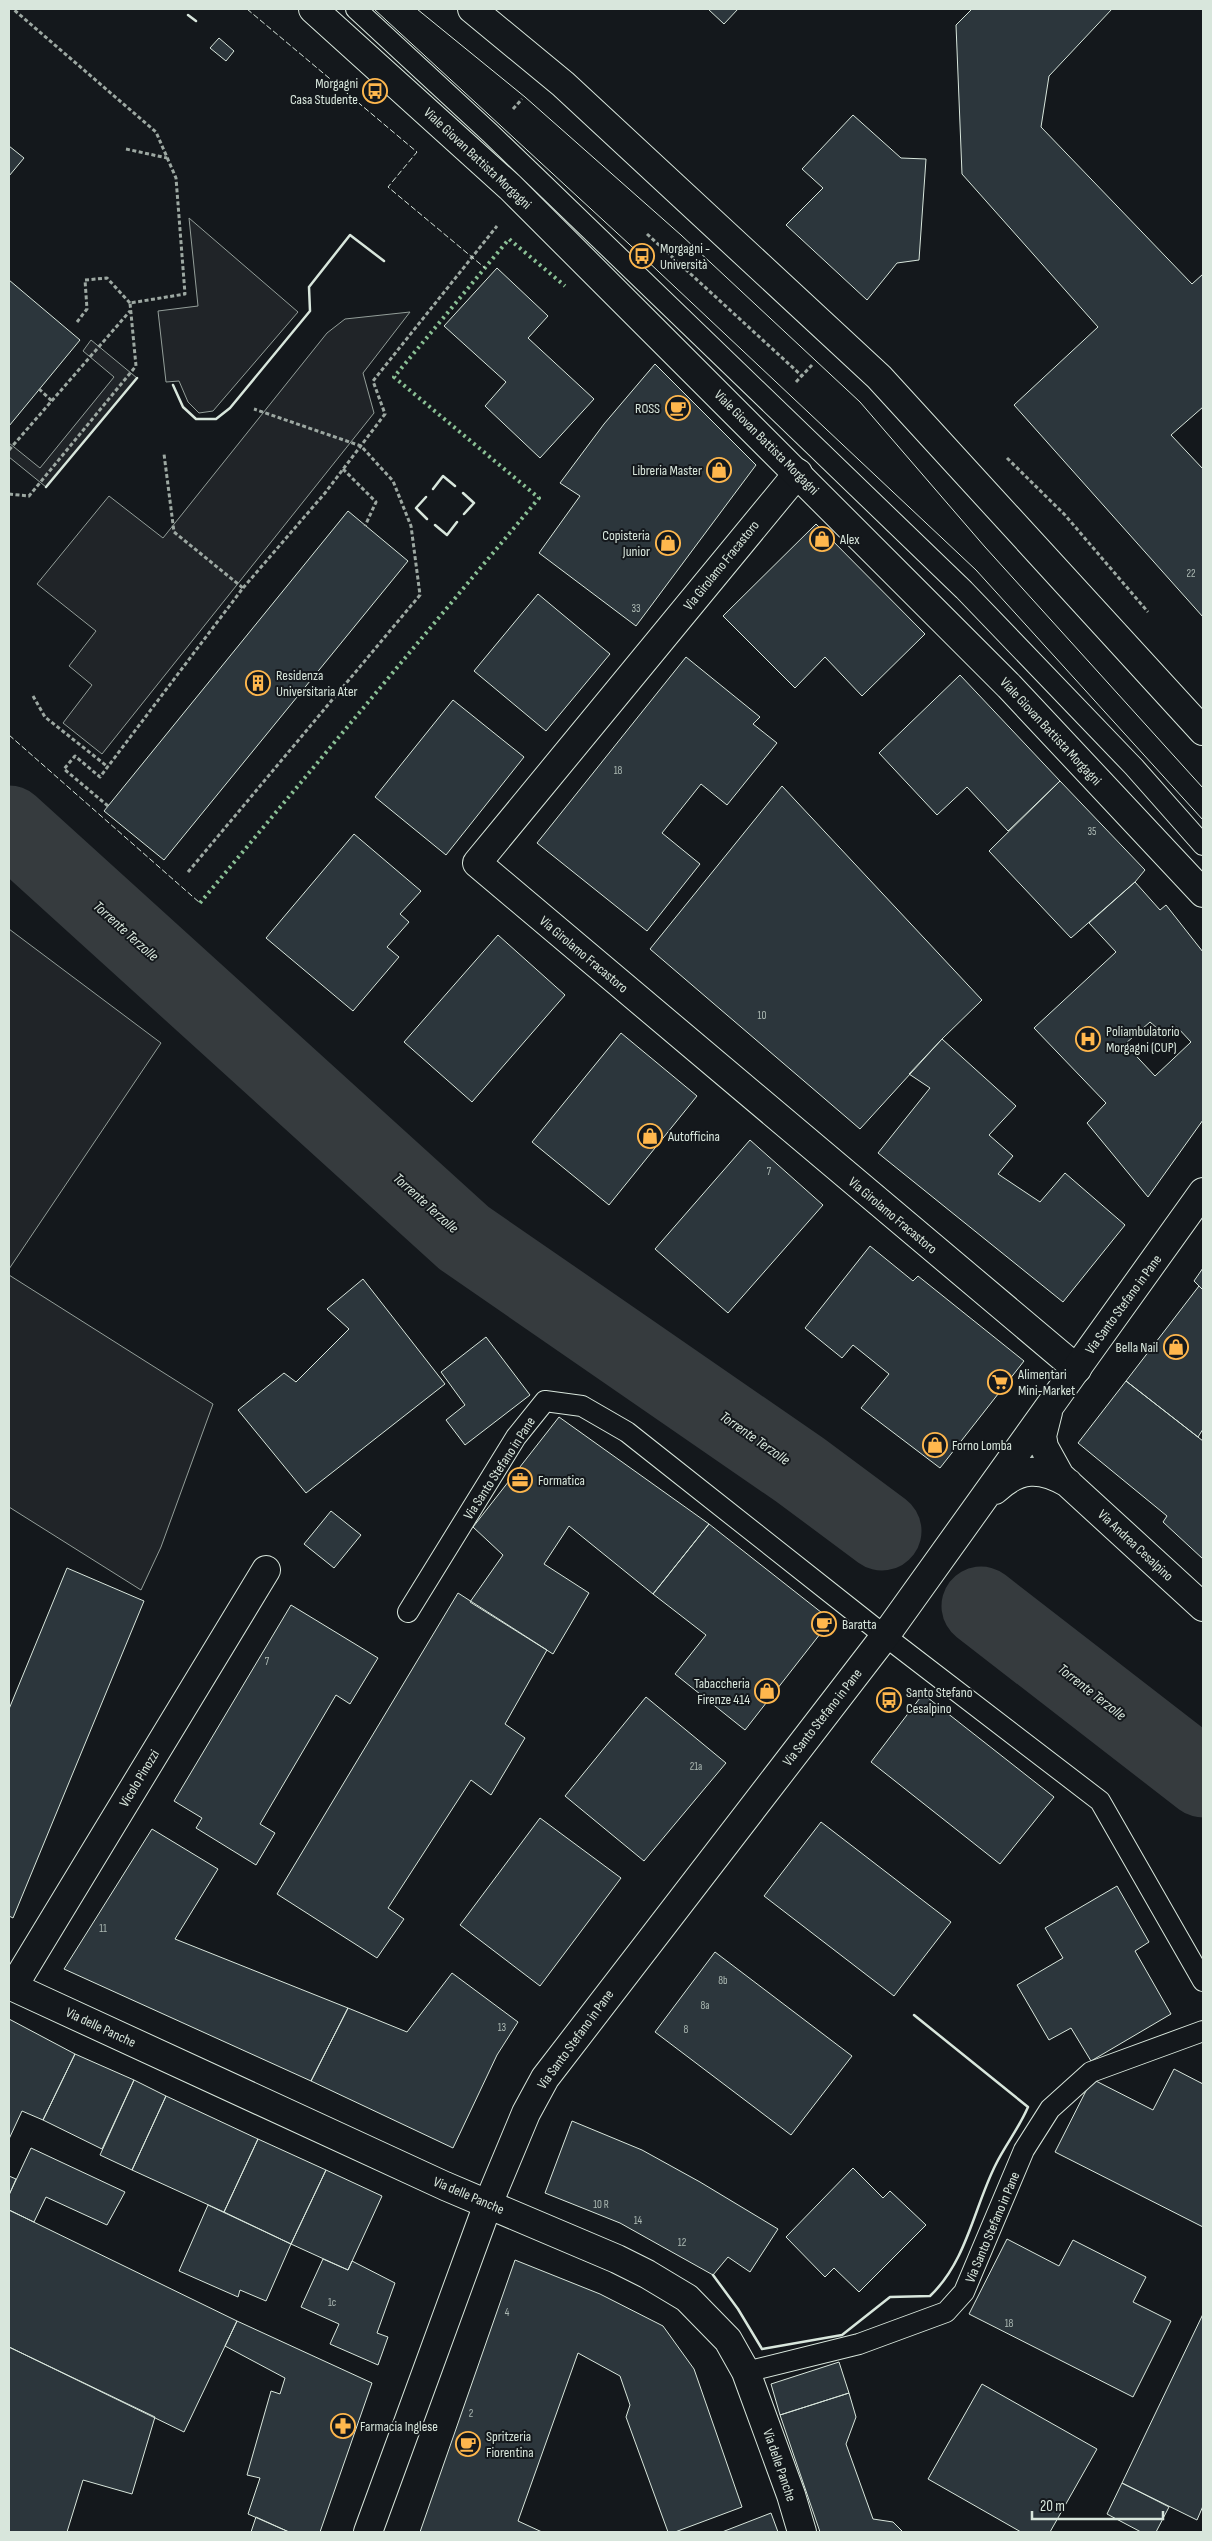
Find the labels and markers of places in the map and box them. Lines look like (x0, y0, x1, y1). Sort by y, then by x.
place label: Morgagni Casa Studente (290, 75, 358, 108)
bus stop icon: Morgagni Casa Studente (362, 78, 388, 104)
place label: Morgagni - Università (660, 240, 710, 273)
bus stop icon: Morgagni - Università (629, 243, 655, 269)
cafe icon: ROSS (665, 395, 691, 421)
place label: ROSS (635, 400, 660, 417)
shop icon: Libreria Master (706, 457, 732, 483)
place label: Libreria Master (632, 462, 702, 479)
shop icon: Alex (809, 526, 835, 552)
place label: Copisteria Junior (602, 527, 650, 560)
shop icon: Copisteria Junior (655, 530, 681, 556)
place label: Alex (839, 531, 860, 548)
place label: Residenza Universitaria Ater (276, 667, 358, 700)
building icon: Residenza Universitaria Ater (245, 670, 271, 696)
place label: Poliambulatorio Morgagni (CUP) (1106, 1023, 1180, 1056)
hospital icon: Poliambulatorio Morgagni (CUP) (1075, 1026, 1101, 1052)
shop icon: Autofficina (637, 1123, 663, 1149)
place label: Autofficina (667, 1128, 720, 1145)
shop icon: Bella Nail (1163, 1334, 1189, 1360)
place label: Bella Nail (1116, 1339, 1158, 1356)
place label: Alimentari Mini-Market (1017, 1366, 1075, 1399)
supermarket icon: Alimentari Mini-Market (987, 1369, 1013, 1395)
shop icon: Forno Lomba (922, 1432, 948, 1458)
place label: Forno Lomba (952, 1437, 1012, 1454)
office icon: Formatica (507, 1467, 533, 1493)
place label: Formatica (538, 1472, 585, 1489)
cafe icon: Baratta (811, 1611, 837, 1637)
place label: Baratta (842, 1616, 877, 1633)
place label: Tabaccheria Firenze 414 (694, 1675, 750, 1708)
shop icon: Tabaccheria Firenze 414 (754, 1678, 780, 1704)
place label: Santo Stefano Cesalpino (906, 1684, 973, 1717)
bus stop icon: Santo Stefano Cesalpino (876, 1687, 902, 1713)
pharmacy icon: Farmacia Inglese (330, 2413, 356, 2439)
place label: Farmacia Inglese (360, 2418, 438, 2435)
place label: Spritzeria Fiorentina (486, 2428, 534, 2461)
cafe icon: Spritzeria Fiorentina (455, 2431, 481, 2457)

